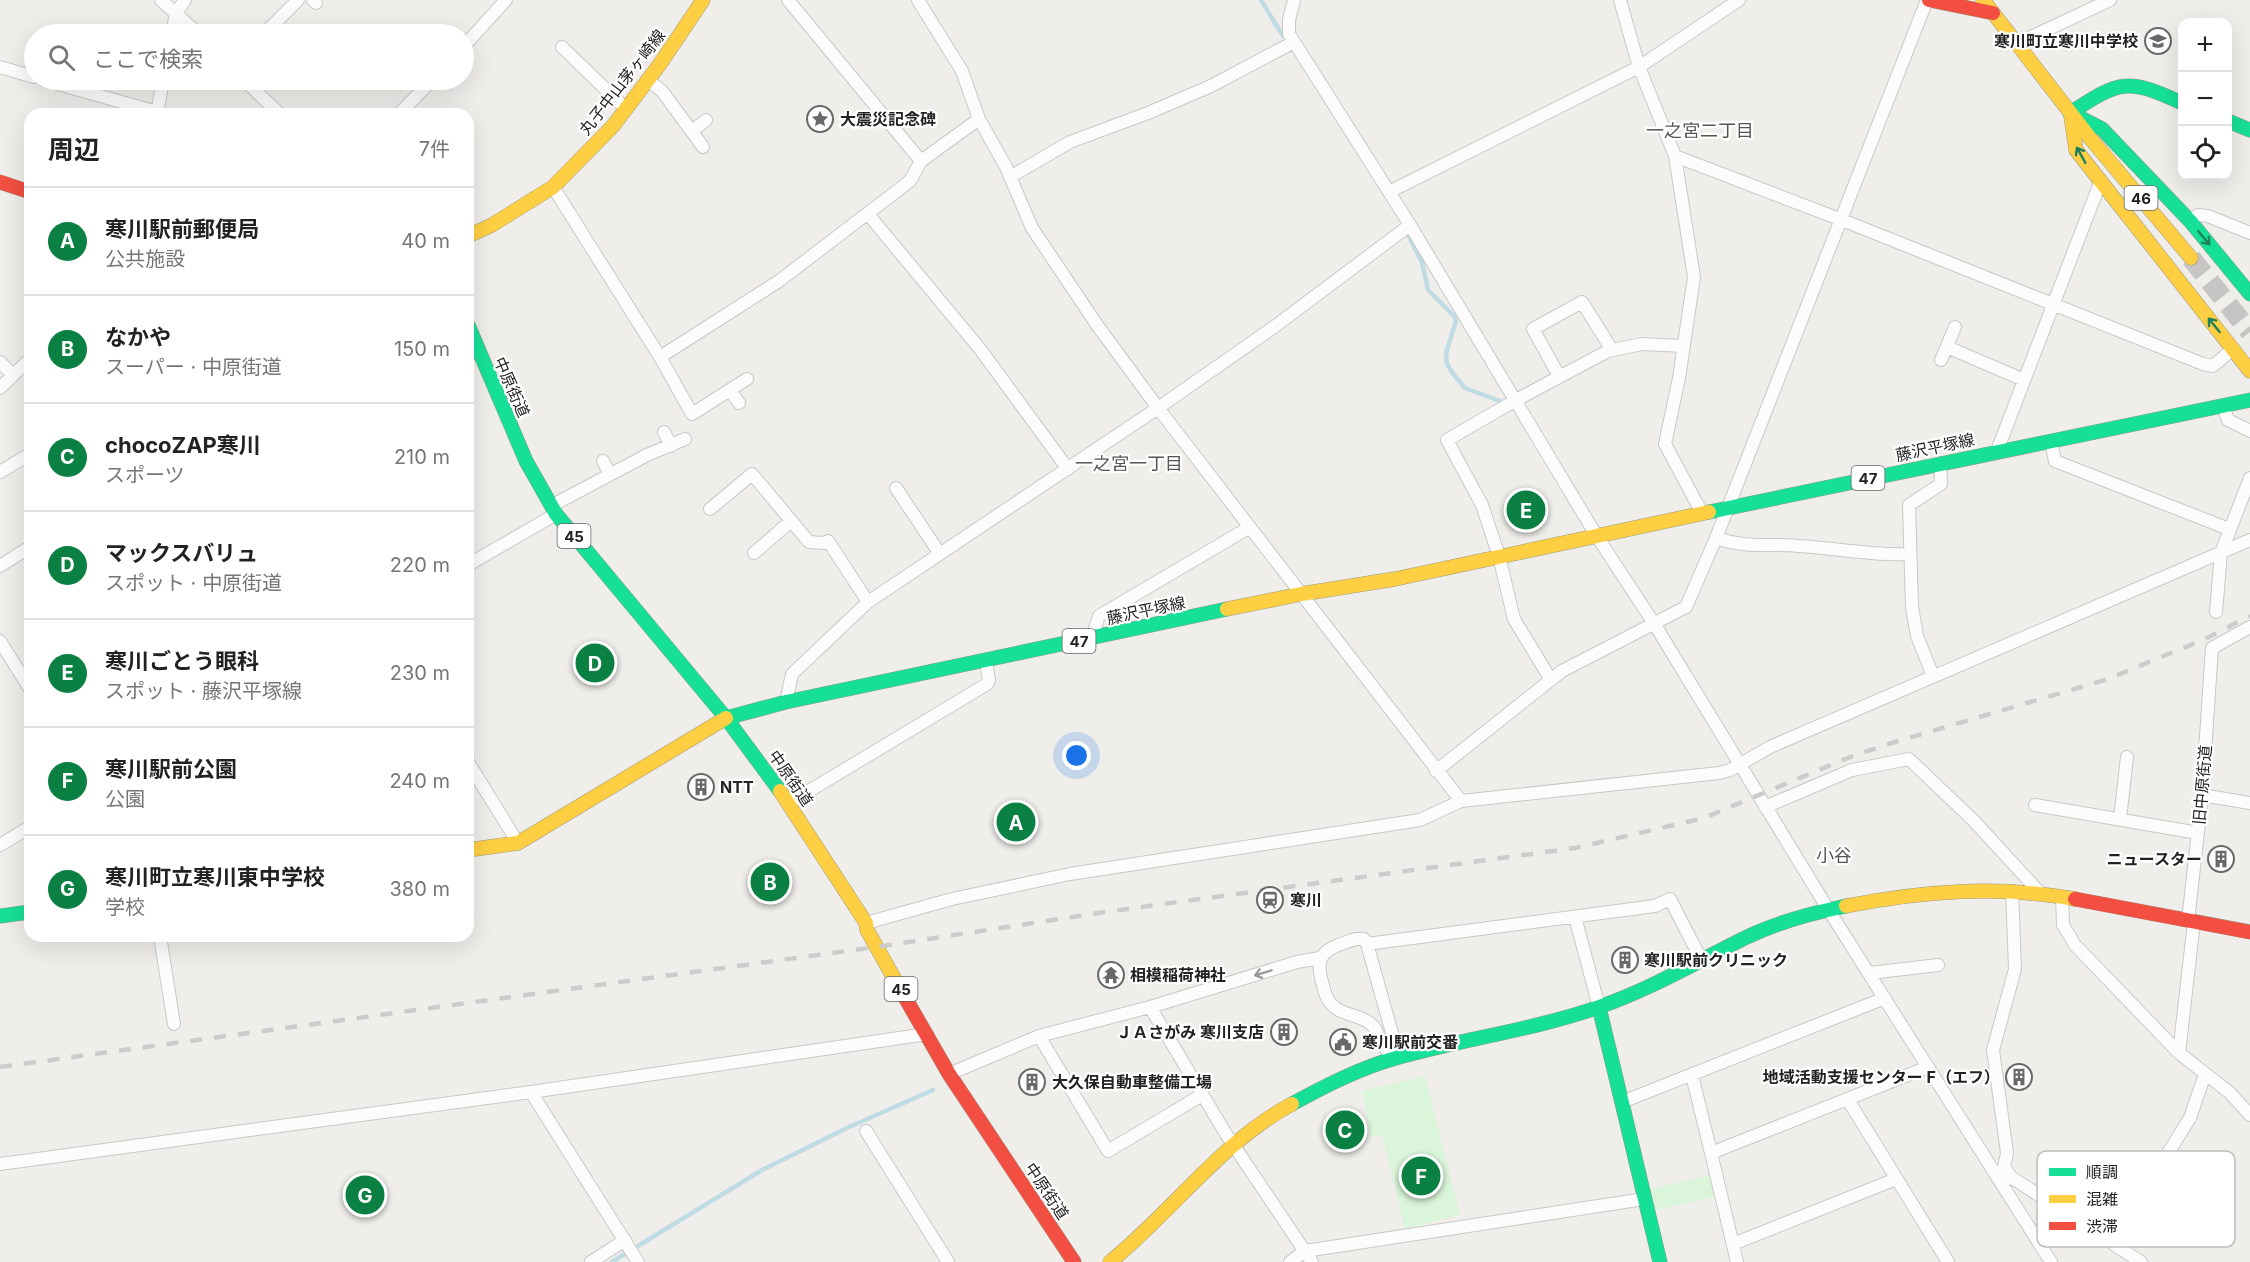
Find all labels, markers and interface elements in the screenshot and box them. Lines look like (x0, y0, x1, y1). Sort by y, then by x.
map controls (2178, 18, 2232, 180)
button: + (2178, 18, 2232, 72)
search box (24, 24, 474, 90)
street label: 丸子中山茅ヶ崎線 (575, 25, 669, 139)
school or university icon: 寒川町立寒川中学校 (2143, 26, 2173, 56)
place label: 寒川町立寒川中学校 (1994, 31, 2138, 51)
icon: search (45, 41, 78, 74)
text: ここで検索 (93, 46, 203, 72)
button: − (2178, 72, 2232, 126)
place icon: 大震災記念碑 (805, 104, 835, 134)
place label: 大震災記念碑 (840, 109, 936, 129)
district label: 一之宮二丁目 (1646, 120, 1754, 141)
button: locate (2178, 126, 2232, 180)
text: 周辺 (48, 134, 100, 165)
text: 7件 (419, 137, 450, 161)
one-way arrow (2075, 147, 2087, 164)
road number: 46 (2124, 186, 2158, 210)
text: 寒川駅前郵便局 (105, 216, 259, 242)
text: A (60, 229, 75, 253)
text: 40 m (401, 229, 450, 253)
one-way arrow (2197, 230, 2210, 246)
text: 公共施設 (105, 247, 185, 271)
one-way arrow (2207, 317, 2220, 333)
text: なかや (105, 324, 171, 350)
text: B (61, 337, 74, 361)
text: 150 m (394, 337, 450, 361)
street label: 中原街道 (490, 354, 534, 420)
text: スーパー · 中原街道 (105, 355, 282, 379)
street label: 藤沢平塚線 (1894, 429, 1976, 465)
text: chocoZAP寒川 (105, 432, 261, 458)
text: C (60, 445, 75, 469)
text: 210 m (394, 445, 450, 469)
district label: 一之宮一丁目 (1075, 453, 1183, 474)
text: スポーツ (105, 463, 185, 487)
road number: 47 (1852, 466, 1884, 490)
pin: E (1506, 488, 1546, 532)
road number: 45 (558, 524, 590, 548)
text: マックスバリュ (105, 540, 258, 566)
text: D (60, 553, 75, 577)
text: 220 m (390, 553, 450, 577)
text: スポット · 中原街道 (105, 571, 282, 595)
street label: 藤沢平塚線 (1105, 592, 1187, 628)
road number: 47 (1062, 629, 1096, 653)
pin: D (576, 640, 614, 686)
text: 寒川ごとう眼科 (105, 648, 259, 674)
text: E (61, 661, 74, 685)
text: 230 m (390, 661, 450, 685)
text: スポット · 藤沢平塚線 (105, 679, 302, 703)
your location (1062, 741, 1091, 770)
street label: 旧中原街道 (2189, 744, 2215, 826)
street label: 中原街道 (764, 746, 818, 810)
text: 寒川駅前公園 (105, 756, 237, 782)
text: F (62, 769, 73, 793)
text: 240 m (389, 769, 450, 793)
building icon: NTT (686, 772, 716, 802)
place label: NTT (720, 777, 754, 797)
text: 公園 (105, 787, 145, 811)
pin: A (996, 800, 1036, 844)
building icon: ニュースター (2206, 844, 2236, 874)
district label: 小谷 (1816, 845, 1852, 866)
place label: ニュースター (2107, 849, 2202, 869)
pin: B (750, 860, 790, 904)
text: 寒川町立寒川東中学校 (105, 864, 325, 890)
text: G (60, 877, 75, 901)
text: 380 m (390, 877, 450, 901)
station icon: 寒川 (1255, 885, 1285, 915)
place label: 寒川 (1290, 890, 1322, 910)
text: 学校 (105, 895, 145, 919)
building icon: 寒川駅前クリニック (1610, 945, 1640, 975)
place label: 寒川駅前クリニック (1644, 950, 1788, 970)
temple icon: 相模稲荷神社 (1096, 960, 1126, 990)
place label: 相模稲荷神社 (1130, 965, 1226, 985)
one-way arrow (1254, 968, 1273, 979)
road number: 45 (884, 977, 918, 1001)
building icon: ＪＡさがみ 寒川支店 (1269, 1017, 1299, 1047)
place label: ＪＡさがみ 寒川支店 (1116, 1022, 1264, 1042)
public building icon: 寒川駅前交番 (1328, 1027, 1358, 1057)
place label: 寒川駅前交番 (1362, 1032, 1458, 1052)
building icon: 地域活動支援センター F（エフ） (2004, 1062, 2034, 1092)
building icon: 大久保自動車整備工場 (1017, 1067, 1047, 1097)
place label: 地域活動支援センター F（エフ） (1763, 1067, 2000, 1087)
place label: 大久保自動車整備工場 (1052, 1072, 1212, 1092)
pin: C (1326, 1108, 1364, 1152)
legend (2037, 1151, 2235, 1247)
pin: F (1402, 1154, 1440, 1198)
street label: 中原街道 (1021, 1159, 1073, 1223)
text: 順調 (2086, 1162, 2118, 1182)
pin: G (346, 1172, 385, 1218)
text: 混雑 (2086, 1189, 2118, 1209)
text: 渋滞 (2086, 1216, 2118, 1236)

